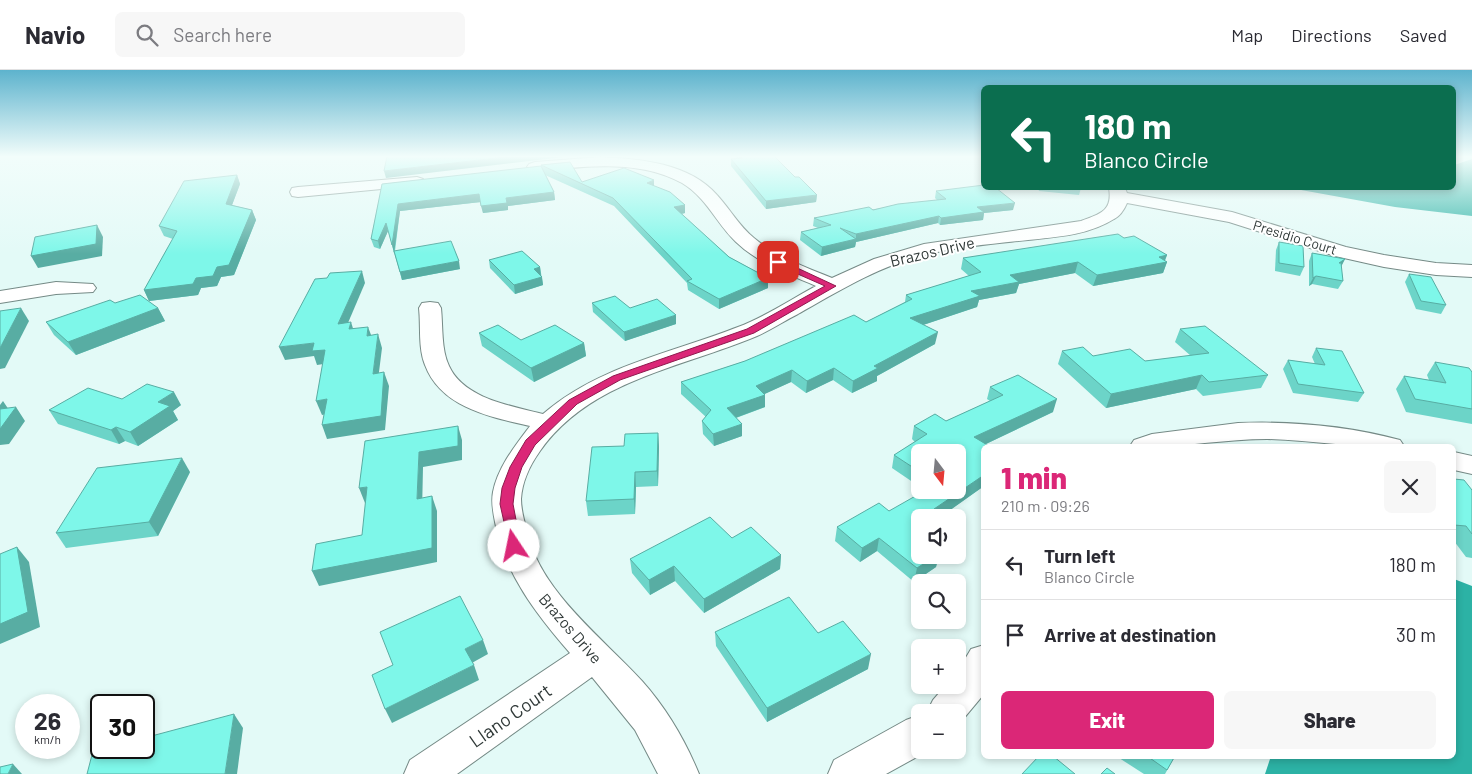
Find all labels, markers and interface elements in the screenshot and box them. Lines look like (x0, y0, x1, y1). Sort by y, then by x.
search box (115, 12, 465, 57)
text: Navio (25, 20, 85, 49)
icon: search (133, 21, 161, 49)
text: Search here (173, 23, 272, 46)
text: Map (1231, 24, 1263, 46)
text: Directions (1291, 24, 1372, 46)
text: Saved (1400, 24, 1447, 46)
text: 180 m (1084, 104, 1172, 146)
icon: left (1001, 105, 1066, 170)
text: Blanco Circle (1084, 146, 1209, 172)
street label: Presidio Court (1251, 216, 1339, 258)
street label: Brazos Drive (888, 232, 976, 270)
pin (757, 241, 799, 283)
icon: arrive (764, 248, 792, 276)
north arrow (911, 444, 966, 499)
map controls (911, 444, 966, 759)
text: 1 min (1001, 459, 1067, 495)
button: close (1384, 461, 1436, 513)
text: 210 m · 09:26 (1001, 496, 1090, 515)
button: sound (911, 509, 966, 564)
position arrow (487, 519, 539, 571)
text: Turn left (1044, 544, 1115, 567)
icon: left (1001, 551, 1029, 579)
text: 180 m (1389, 553, 1436, 576)
text: Blanco Circle (1044, 567, 1135, 586)
button: search (911, 574, 966, 629)
street label: Brazos Drive (535, 589, 607, 667)
icon: arrive (1001, 621, 1029, 649)
text: Arrive at destination (1044, 623, 1216, 646)
text: 30 m (1396, 623, 1436, 646)
button: + (911, 639, 966, 694)
street label: Llano Court (464, 678, 556, 752)
button: Exit (1001, 691, 1214, 749)
button: Share (1224, 691, 1436, 749)
speed limit sign: 30 (90, 694, 155, 759)
button: − (911, 704, 966, 759)
text: 26 (34, 705, 61, 735)
text: km/h (34, 732, 61, 746)

